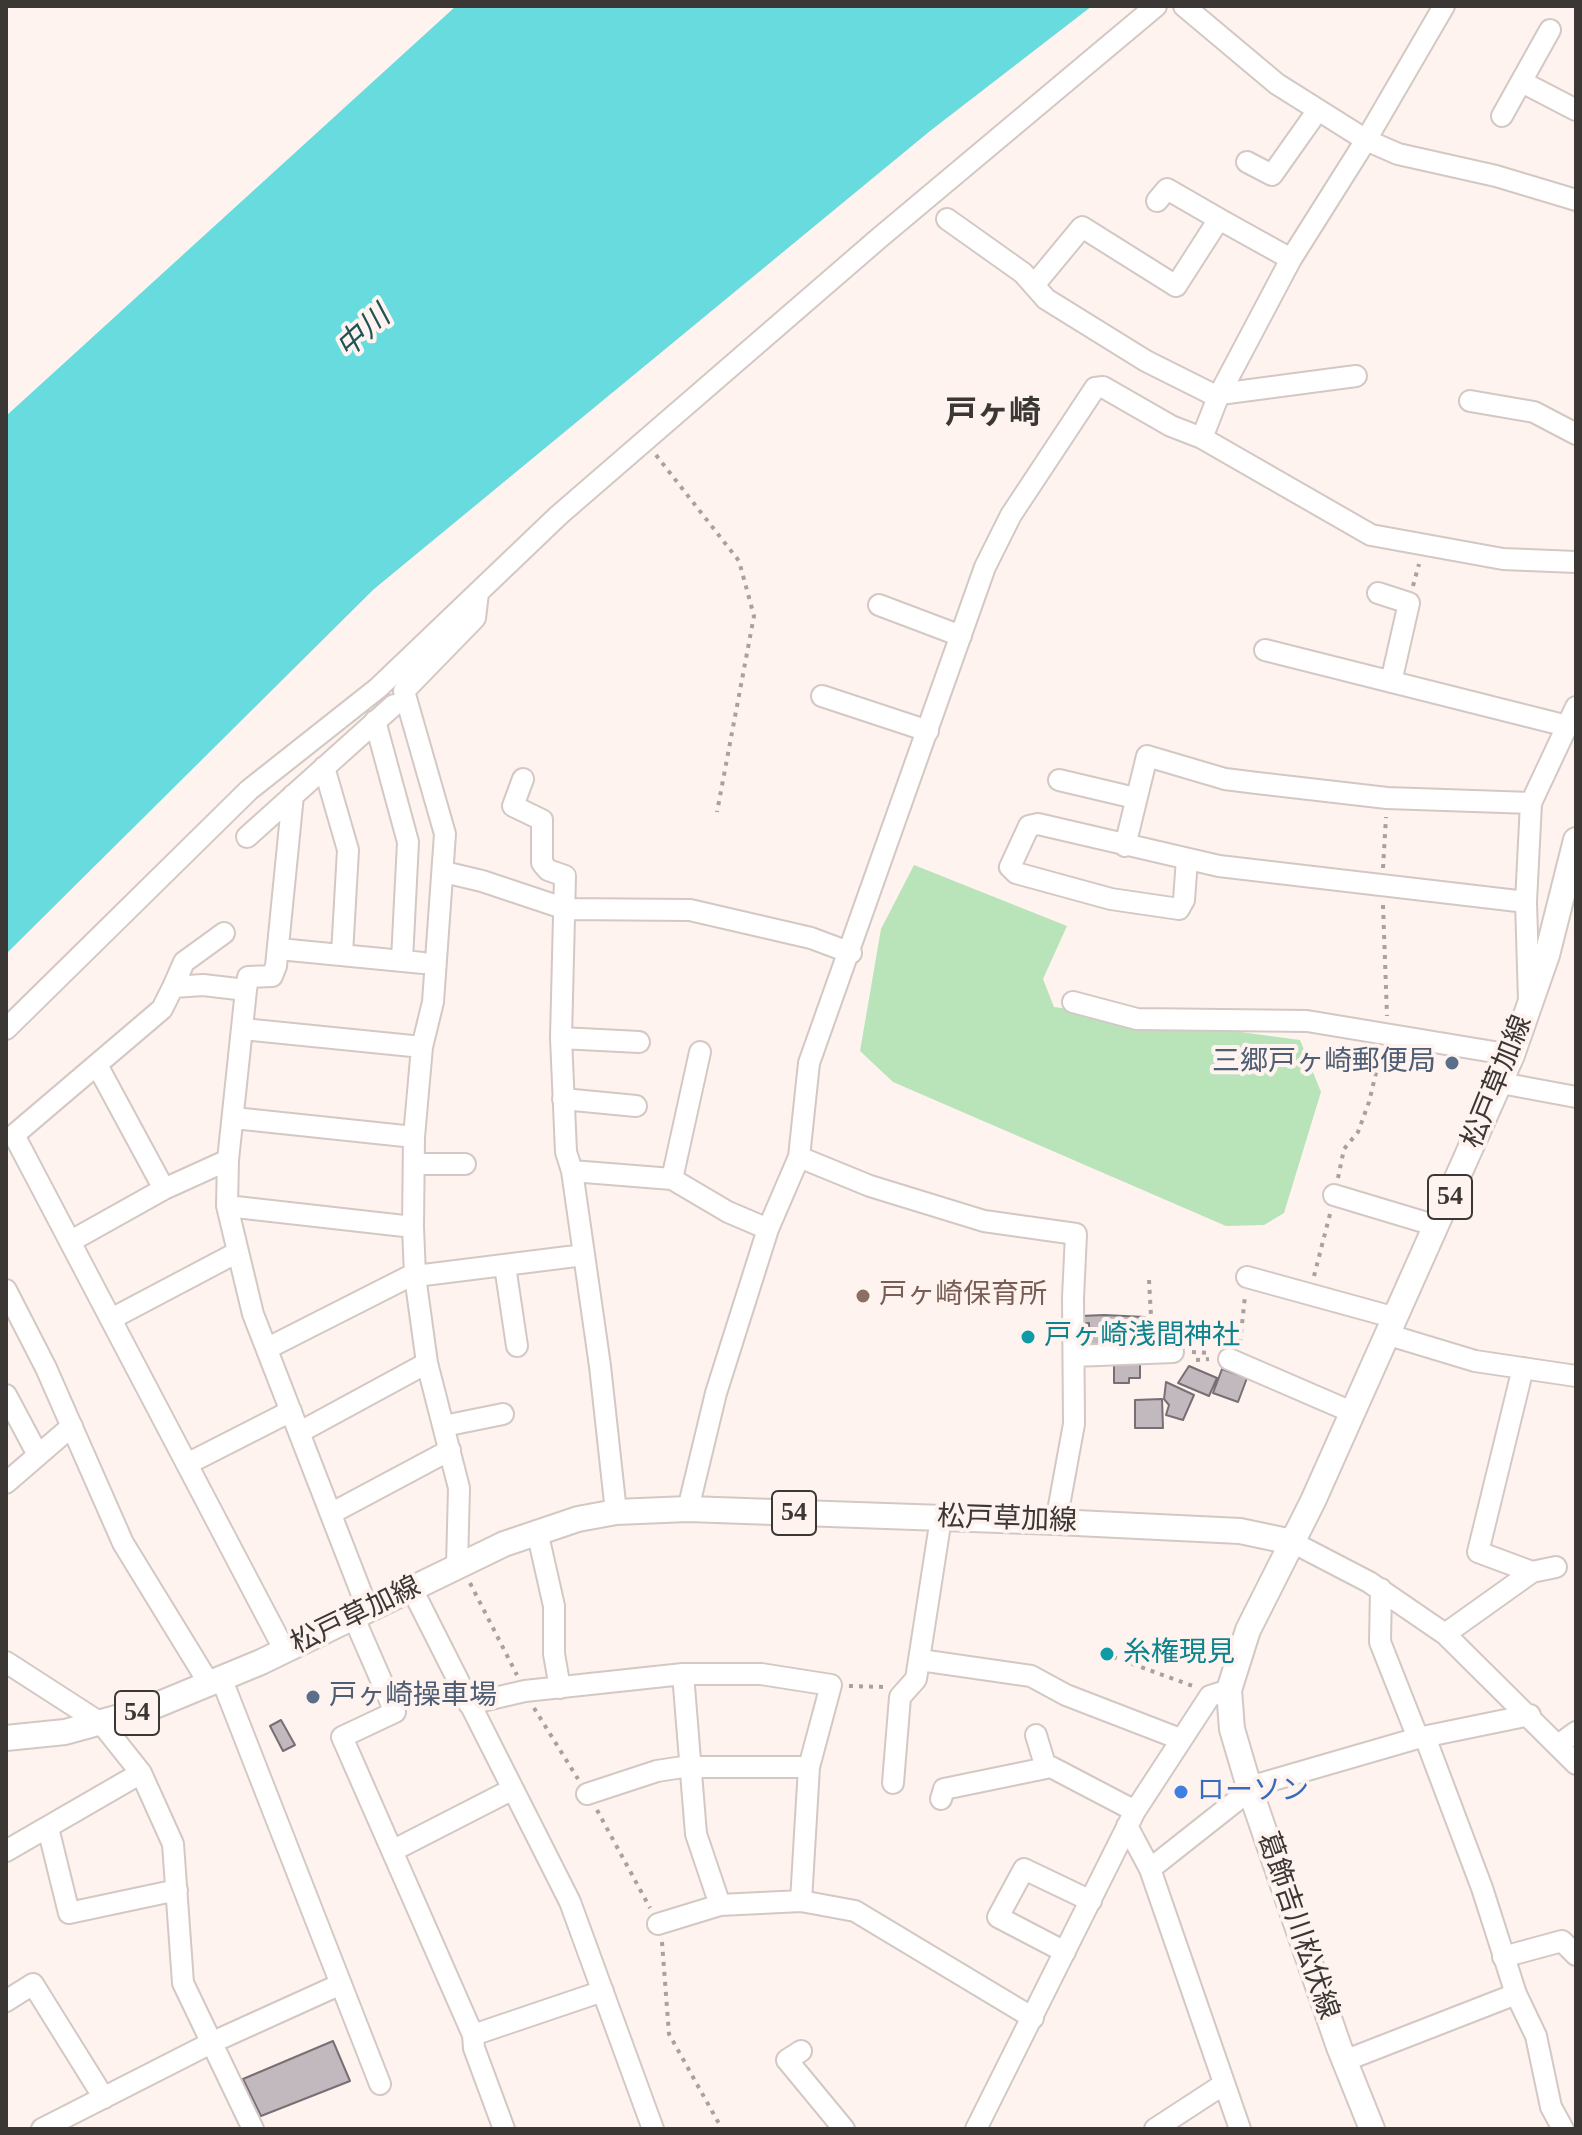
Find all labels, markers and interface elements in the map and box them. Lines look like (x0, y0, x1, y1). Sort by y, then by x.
water label: 中川 (330, 300, 398, 366)
district label: 戸ヶ崎 (945, 396, 1041, 434)
street label: 松戸草加線 (1456, 1011, 1540, 1153)
place label: 三郷戸ヶ崎郵便局 (1212, 1046, 1436, 1080)
marker: 三郷戸ヶ崎郵便局 (1443, 1054, 1461, 1072)
road number: 54 (1428, 1175, 1472, 1219)
place label: 戸ヶ崎保育所 (879, 1279, 1047, 1313)
marker: 戸ヶ崎保育所 (854, 1287, 872, 1305)
place label: 戸ヶ崎浅間神社 (1044, 1320, 1240, 1354)
marker: 戸ヶ崎浅間神社 (1019, 1328, 1037, 1346)
road number: 54 (772, 1491, 816, 1535)
street label: 松戸草加線 (936, 1501, 1078, 1539)
street label: 松戸草加線 (286, 1570, 426, 1662)
place label: 糸権現見 (1123, 1637, 1235, 1671)
marker: 糸権現見 (1098, 1645, 1116, 1663)
place label: 戸ヶ崎操車場 (329, 1680, 497, 1714)
marker: 戸ヶ崎操車場 (304, 1688, 322, 1706)
road number: 54 (115, 1691, 159, 1735)
place label: ローソン (1197, 1775, 1309, 1809)
marker: ローソン (1172, 1783, 1190, 1801)
street label: 葛飾吉川松伏線 (1249, 1828, 1345, 2024)

